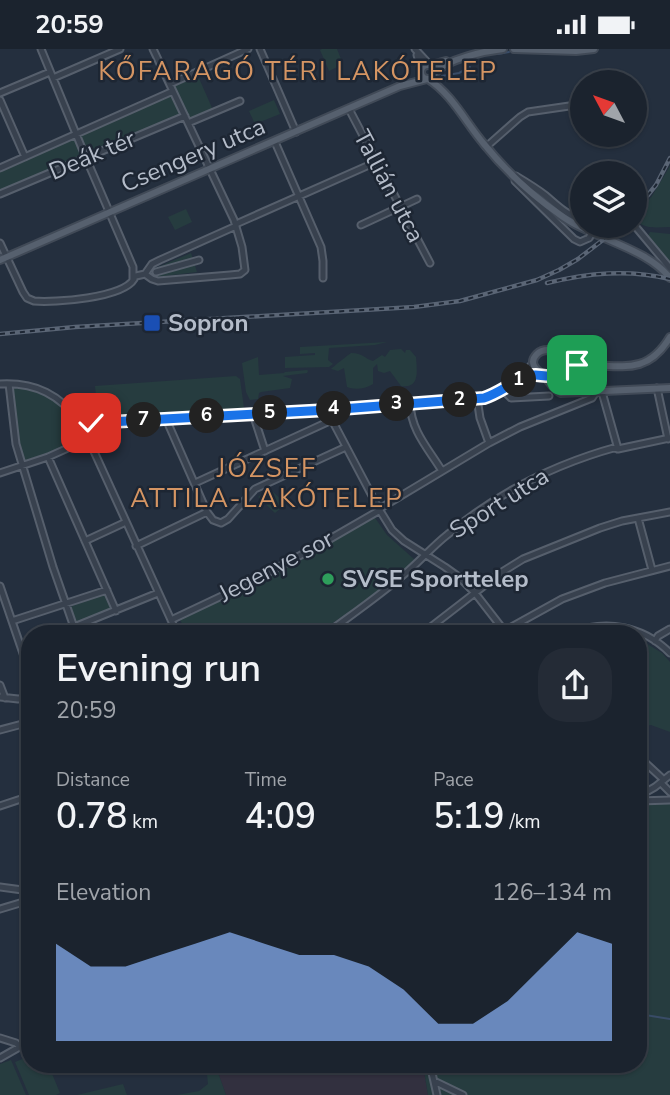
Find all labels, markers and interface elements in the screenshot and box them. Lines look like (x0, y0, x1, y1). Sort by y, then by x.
text: 20:59 (35, 7, 104, 42)
district label: KŐFARAGÓ TÉRI LAKÓTELEP (98, 54, 498, 89)
north arrow (570, 70, 648, 147)
map controls (570, 70, 647, 238)
street label: Csengery utca (116, 110, 270, 200)
street label: Deák tér (44, 122, 141, 188)
street label: Tallián utca (346, 124, 432, 248)
button: layers (570, 161, 647, 238)
place label: Sopron (168, 307, 248, 339)
marker: Sopron (142, 313, 162, 333)
pin (547, 335, 607, 395)
icon: arrive (558, 346, 596, 384)
pin: 1 (502, 363, 536, 397)
text: 1 (513, 366, 524, 392)
pin: 2 (442, 383, 477, 417)
text: 2 (454, 386, 465, 412)
pin: 3 (380, 387, 414, 421)
text: 3 (391, 390, 402, 416)
pin: 4 (316, 391, 352, 427)
pin (61, 393, 121, 453)
pin: 5 (252, 395, 288, 431)
text: 4 (328, 395, 339, 421)
pin: 6 (190, 399, 224, 433)
text: 5 (264, 399, 275, 425)
text: 6 (201, 402, 212, 428)
pin: 7 (127, 403, 162, 437)
icon: check (72, 404, 110, 442)
text: 7 (138, 406, 149, 432)
district label: JÓZSEF ATTILA-LAKÓTELEP (130, 451, 404, 516)
street label: Sport utca (443, 460, 555, 546)
street label: Jegenye sor (212, 522, 339, 610)
place label: SVSE Sporttelep (342, 563, 529, 595)
marker: SVSE Sporttelep (320, 571, 336, 587)
text: Evening run (56, 643, 261, 694)
button: share (538, 648, 612, 722)
text: 20:59 (56, 695, 116, 726)
text: Distance (56, 767, 130, 793)
text: Time (245, 767, 287, 793)
text: Pace (433, 767, 474, 793)
text: 0.78 (56, 793, 127, 840)
text: 4:09 (245, 793, 316, 840)
text: 5:19 (433, 793, 505, 840)
text: km (127, 809, 158, 835)
text: /km (505, 809, 541, 835)
text: Elevation (56, 877, 151, 908)
text: 126–134 m (492, 877, 612, 908)

